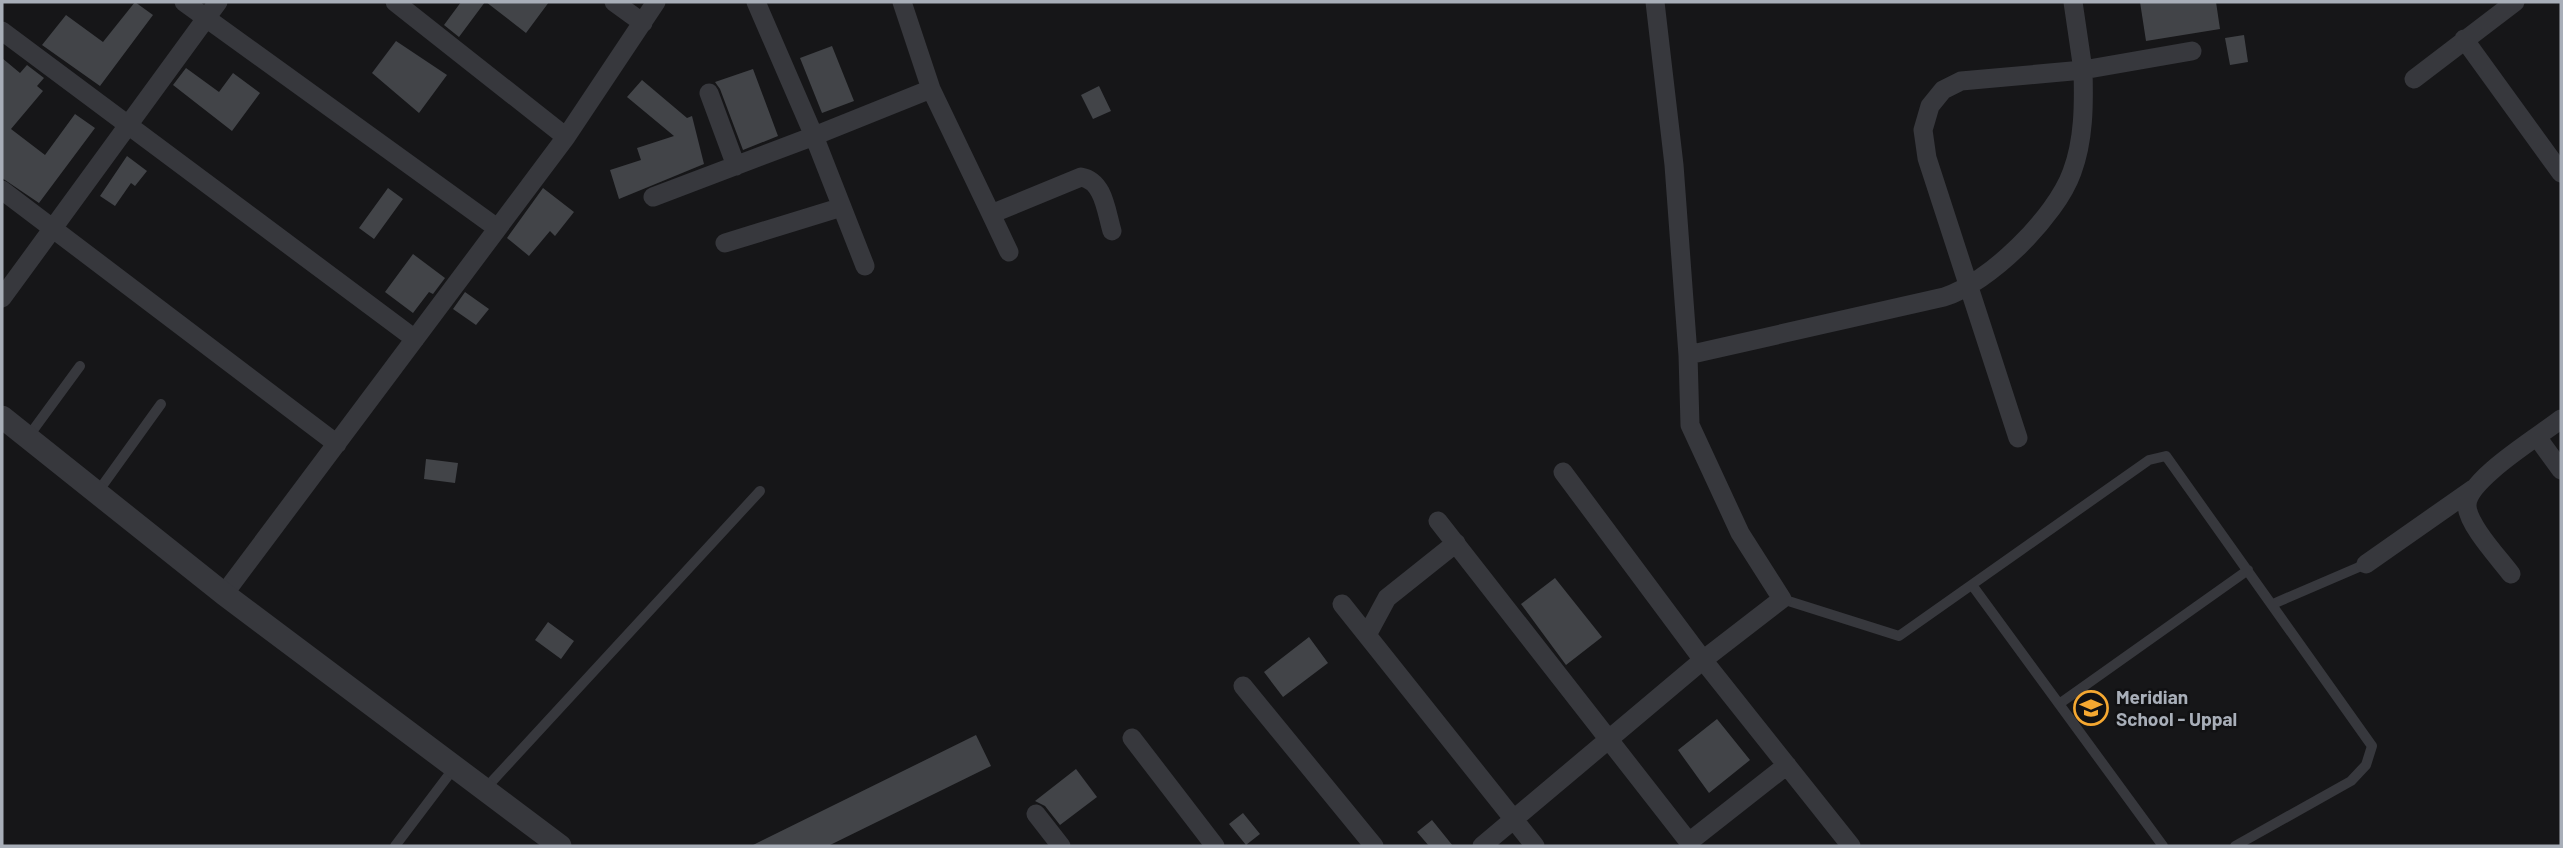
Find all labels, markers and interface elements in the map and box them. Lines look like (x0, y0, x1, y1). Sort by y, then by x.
place label: Meridian School - Uppal (2116, 685, 2237, 730)
school or university icon: Meridian School - Uppal (2072, 689, 2110, 727)

